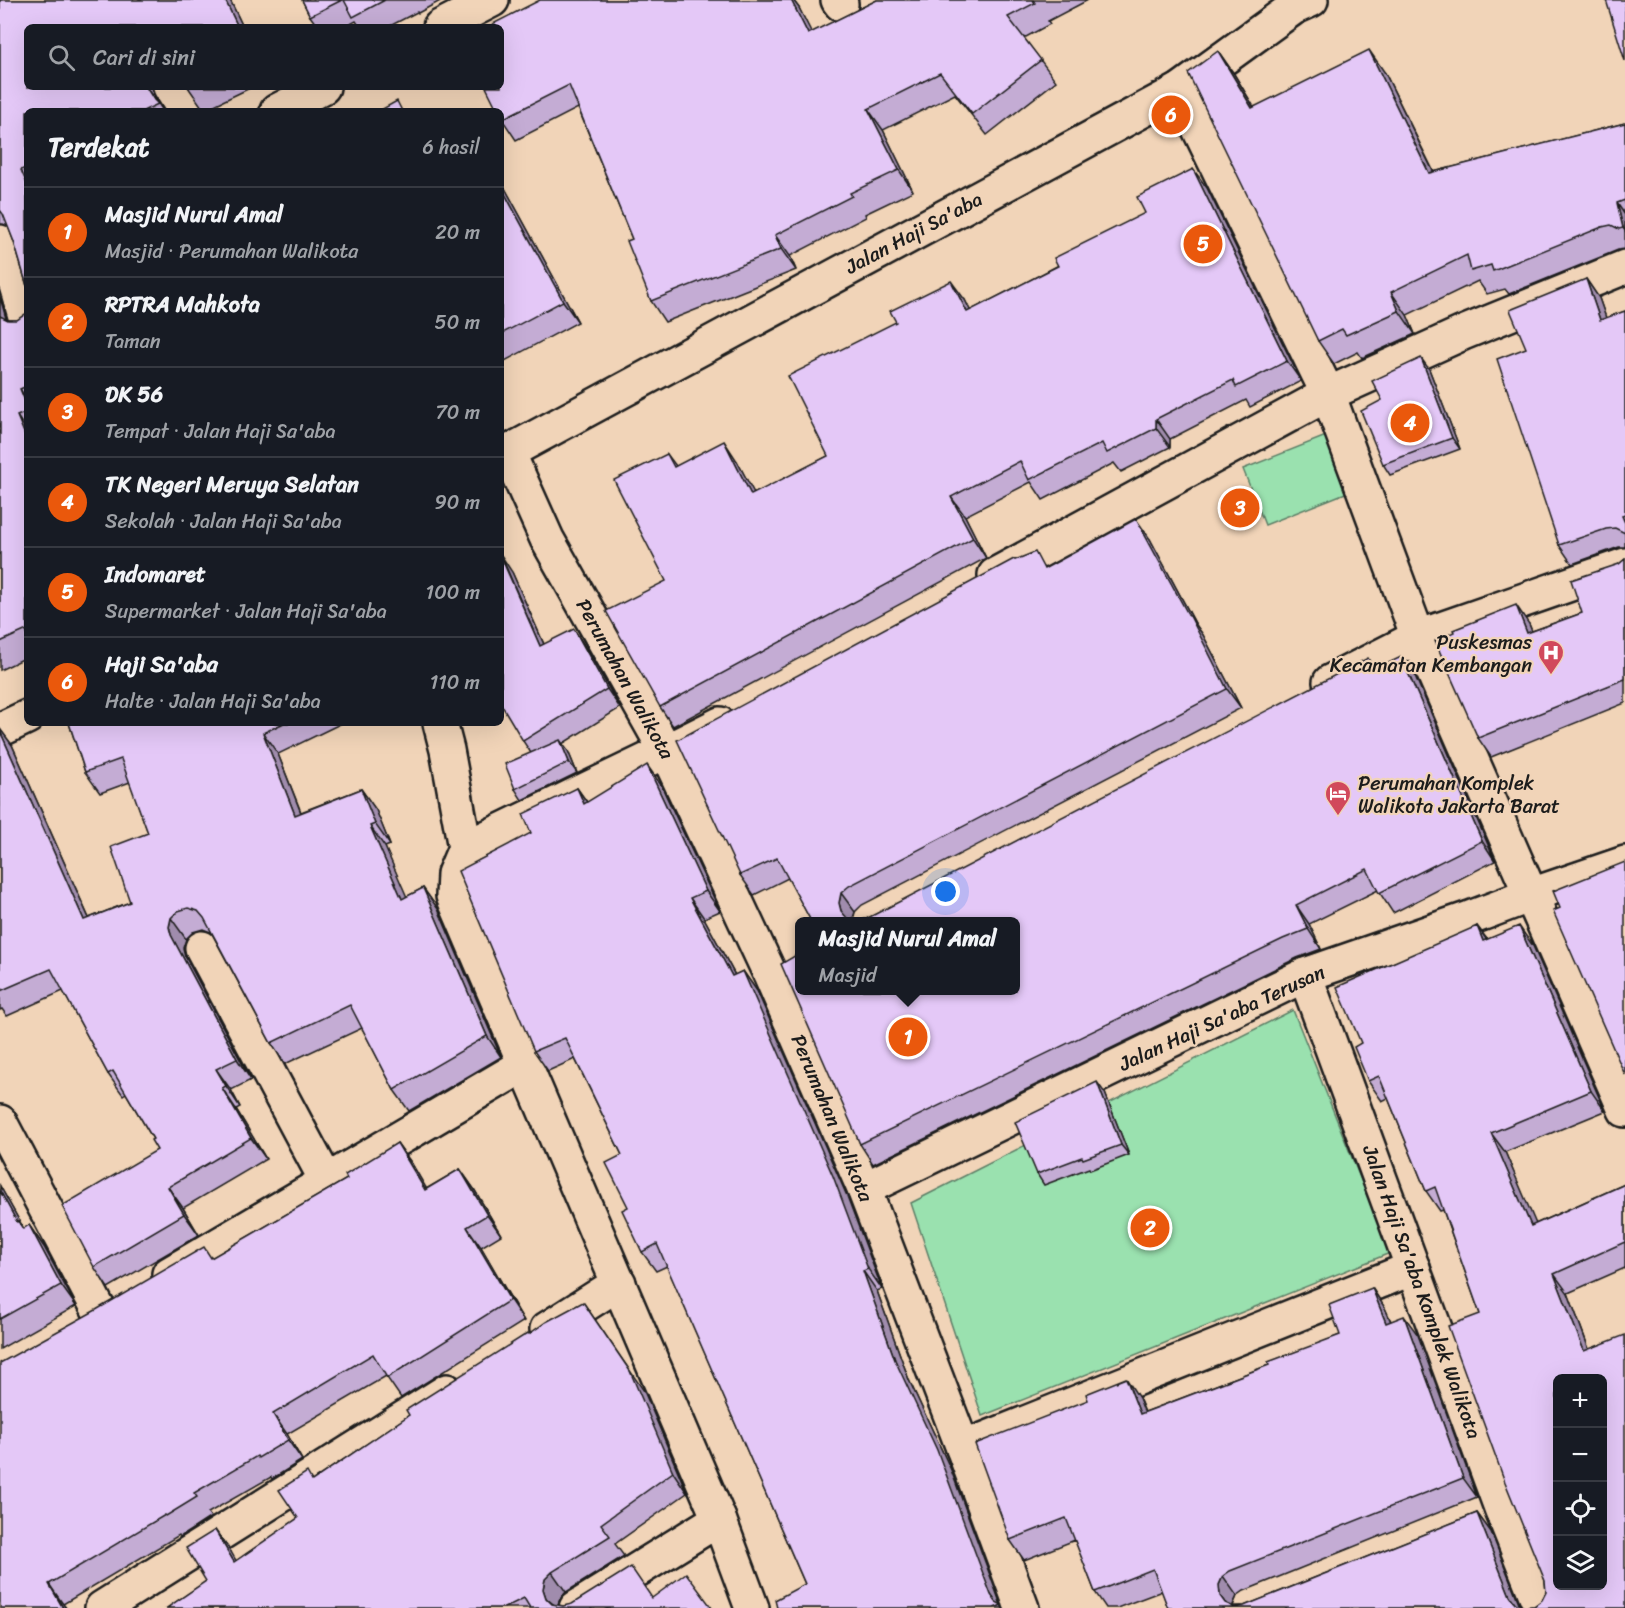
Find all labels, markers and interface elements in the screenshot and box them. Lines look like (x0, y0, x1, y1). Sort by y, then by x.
search box (24, 24, 504, 90)
text: Cari di sini (93, 38, 195, 77)
icon: search (45, 41, 78, 74)
pin: 6 (1152, 92, 1190, 138)
text: Terdekat (48, 124, 149, 170)
text: 6 hasil (423, 130, 480, 165)
street label: Jalan Haji Sa'aba (838, 182, 989, 284)
text: Masjid Nurul Amal (105, 195, 283, 234)
text: 1 (63, 215, 72, 250)
text: 20 m (435, 215, 480, 250)
pin: 5 (1184, 222, 1222, 266)
text: Masjid · Perumahan Walikota (105, 234, 358, 269)
text: RPTRA Mahkota (105, 285, 260, 324)
text: 2 (62, 305, 73, 340)
text: 50 m (435, 305, 480, 340)
text: Taman (105, 324, 161, 359)
text: DK 56 (105, 375, 163, 414)
text: 3 (62, 395, 73, 430)
text: 70 m (435, 395, 480, 430)
pin: 4 (1390, 400, 1430, 446)
text: Tempat · Jalan Haji Sa'aba (105, 414, 336, 449)
text: TK Negeri Meruya Selatan (105, 465, 359, 504)
text: 4 (61, 485, 74, 520)
text: 90 m (435, 485, 480, 520)
pin: 3 (1220, 486, 1260, 530)
text: Sekolah · Jalan Haji Sa'aba (105, 504, 342, 539)
text: Indomaret (105, 555, 206, 594)
text: 5 (61, 575, 74, 610)
text: 100 m (426, 575, 480, 610)
street label: Perumahan Walikota (566, 592, 684, 767)
text: Supermarket · Jalan Haji Sa'aba (105, 594, 387, 629)
place label: Puskesmas Kecamatan Kembangan (1330, 625, 1533, 683)
hospital icon: Puskesmas Kecamatan Kembangan (1536, 638, 1566, 676)
text: Haji Sa'aba (105, 645, 218, 684)
text: 6 (62, 665, 73, 700)
text: 110 m (430, 665, 480, 700)
text: Halte · Jalan Haji Sa'aba (105, 684, 321, 719)
place label: Perumahan Komplek Walikota Jakarta Barat (1358, 766, 1560, 824)
hotel icon: Perumahan Komplek Walikota Jakarta Barat (1323, 779, 1353, 817)
your location (931, 877, 960, 906)
popup (795, 917, 1020, 995)
text: Masjid Nurul Amal (818, 919, 997, 958)
street label: Jalan Haji Sa'aba Terusan (1112, 955, 1331, 1082)
text: Masjid (818, 958, 877, 993)
pin: 1 (888, 1014, 928, 1060)
street label: Perumahan Walikota (781, 1029, 884, 1208)
street label: Jalan Haji Sa'aba Komplek Walikota (1352, 1139, 1492, 1444)
pin: 2 (1130, 1206, 1170, 1250)
map controls (1553, 1374, 1607, 1590)
button: + (1553, 1374, 1607, 1428)
button: − (1553, 1428, 1607, 1482)
button: locate (1553, 1482, 1607, 1536)
button: layers (1553, 1536, 1607, 1590)

